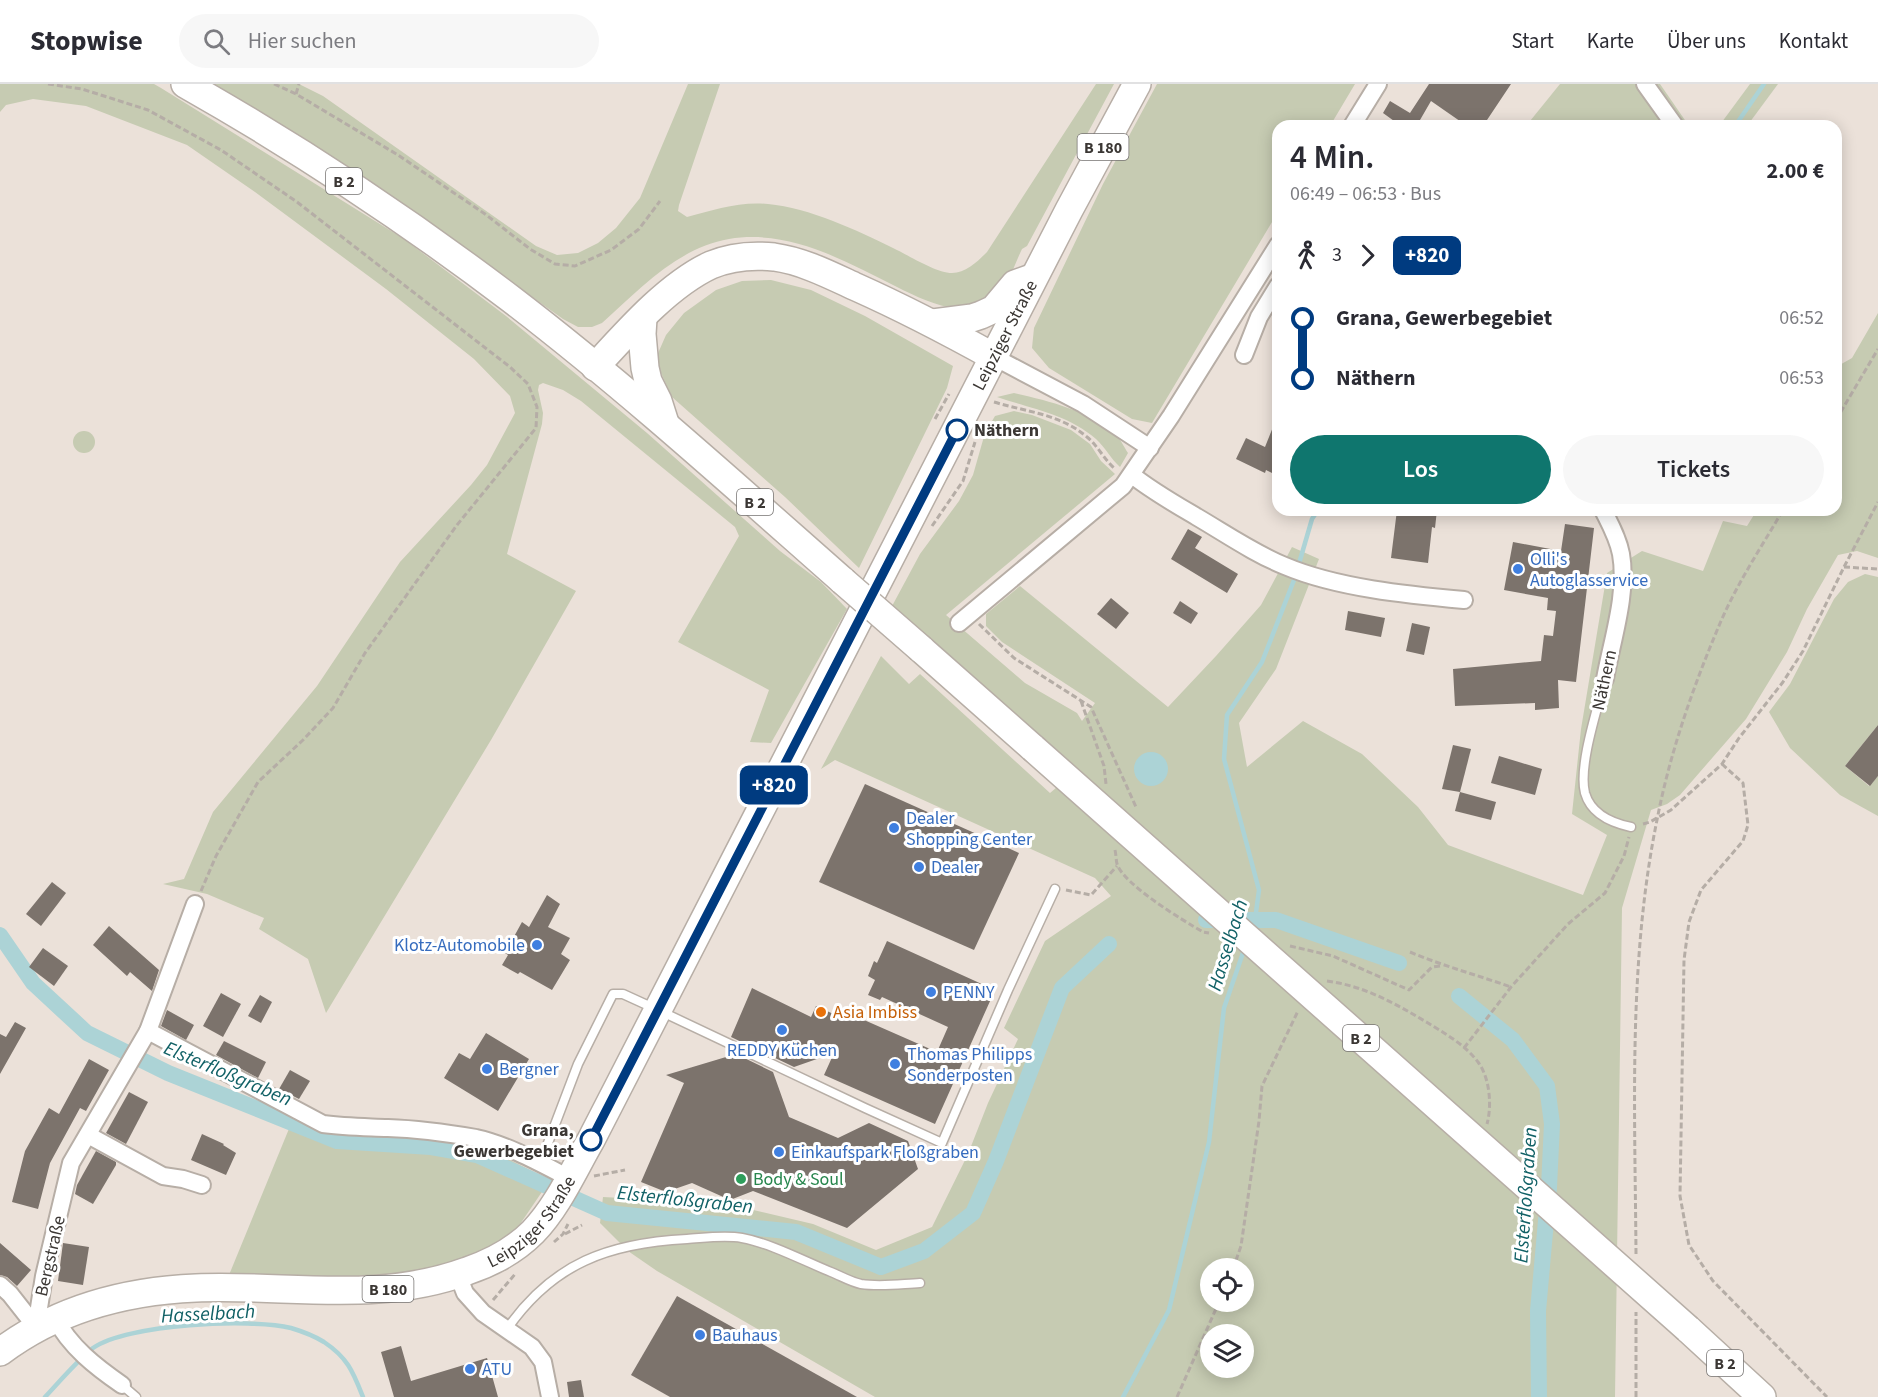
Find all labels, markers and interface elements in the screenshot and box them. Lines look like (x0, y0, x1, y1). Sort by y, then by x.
search box (179, 14, 599, 68)
text: Stopwise (30, 21, 143, 61)
icon: search (200, 25, 233, 58)
text: Hier suchen (248, 25, 357, 57)
text: Start (1511, 26, 1554, 56)
text: Karte (1587, 26, 1634, 56)
text: Über uns (1667, 26, 1746, 56)
text: Kontakt (1779, 26, 1848, 56)
road number: B 180 (1078, 134, 1128, 160)
text: 4 Min. (1290, 134, 1374, 181)
text: 2.00 € (1767, 155, 1824, 187)
road number: B 2 (326, 168, 362, 194)
text: 06:49 – 06:53 · Bus (1290, 180, 1441, 208)
icon: walk (1290, 239, 1323, 272)
icon: forward (1351, 239, 1384, 272)
text: +820 (1405, 240, 1449, 270)
text: 3 (1332, 241, 1342, 269)
street label: Leipziger Straße (966, 276, 1044, 395)
text: Grana, Gewerbegebiet (1336, 302, 1552, 334)
text: 06:52 (1779, 304, 1824, 332)
text: Näthern (1336, 362, 1416, 394)
text: 06:53 (1779, 364, 1824, 392)
place label: Näthern (974, 418, 1039, 443)
marker: Näthern (946, 419, 968, 441)
button: Los (1290, 435, 1551, 504)
button: Tickets (1563, 435, 1824, 504)
road number: B 2 (737, 489, 773, 515)
place label: Olli's Autoglasservice (1530, 547, 1648, 593)
marker: Olli's Autoglasservice (1511, 562, 1525, 576)
street label: Näthern (1586, 647, 1623, 713)
line badge: +820 (732, 766, 816, 804)
text: +820 (752, 770, 796, 800)
place label: Dealer Shopping Center (906, 806, 1033, 852)
marker: Dealer Shopping Center (887, 821, 901, 835)
place label: Dealer (931, 855, 980, 880)
marker: Dealer (912, 860, 926, 874)
water label: Hasselbach (1201, 896, 1255, 995)
place label: Klotz-Automobile (394, 933, 525, 958)
marker: Klotz-Automobile (530, 938, 544, 952)
place label: PENNY (943, 980, 995, 1005)
marker: PENNY (924, 985, 938, 999)
place label: Asia Imbiss (833, 1000, 917, 1025)
marker: Asia Imbiss (814, 1005, 828, 1019)
marker: REDDY Küchen (775, 1023, 789, 1037)
road number: B 2 (1343, 1025, 1379, 1051)
water label: Elsterfloßgraben (159, 1034, 296, 1113)
place label: REDDY Küchen (727, 1038, 837, 1063)
place label: Thomas Philipps Sonderposten (907, 1042, 1032, 1088)
place label: Bergner (499, 1057, 559, 1082)
marker: Thomas Philipps Sonderposten (888, 1057, 902, 1071)
marker: Bergner (480, 1062, 494, 1076)
place label: Grana, Gewerbegebiet (454, 1118, 574, 1164)
water label: Elsterfloßgraben (1507, 1126, 1545, 1264)
marker: Grana, Gewerbegebiet (580, 1129, 602, 1151)
place label: Einkaufspark Floßgraben (791, 1140, 979, 1165)
marker: Einkaufspark Floßgraben (772, 1145, 786, 1159)
place label: Body & Soul (753, 1167, 844, 1192)
street label: Leipziger Straße (483, 1171, 582, 1274)
marker: Body & Soul (734, 1172, 748, 1186)
water label: Elsterfloßgraben (616, 1179, 754, 1221)
street label: Bergstraße (29, 1213, 72, 1299)
map controls (1200, 1258, 1254, 1378)
button: locate (1200, 1258, 1254, 1312)
road number: B 180 (362, 1276, 414, 1302)
water label: Hasselbach (160, 1298, 256, 1330)
place label: Bauhaus (712, 1323, 778, 1348)
button: layers (1200, 1324, 1254, 1378)
marker: Bauhaus (693, 1328, 707, 1342)
road number: B 2 (1707, 1350, 1743, 1376)
place label: ATU (482, 1357, 512, 1382)
marker: ATU (463, 1362, 477, 1376)

